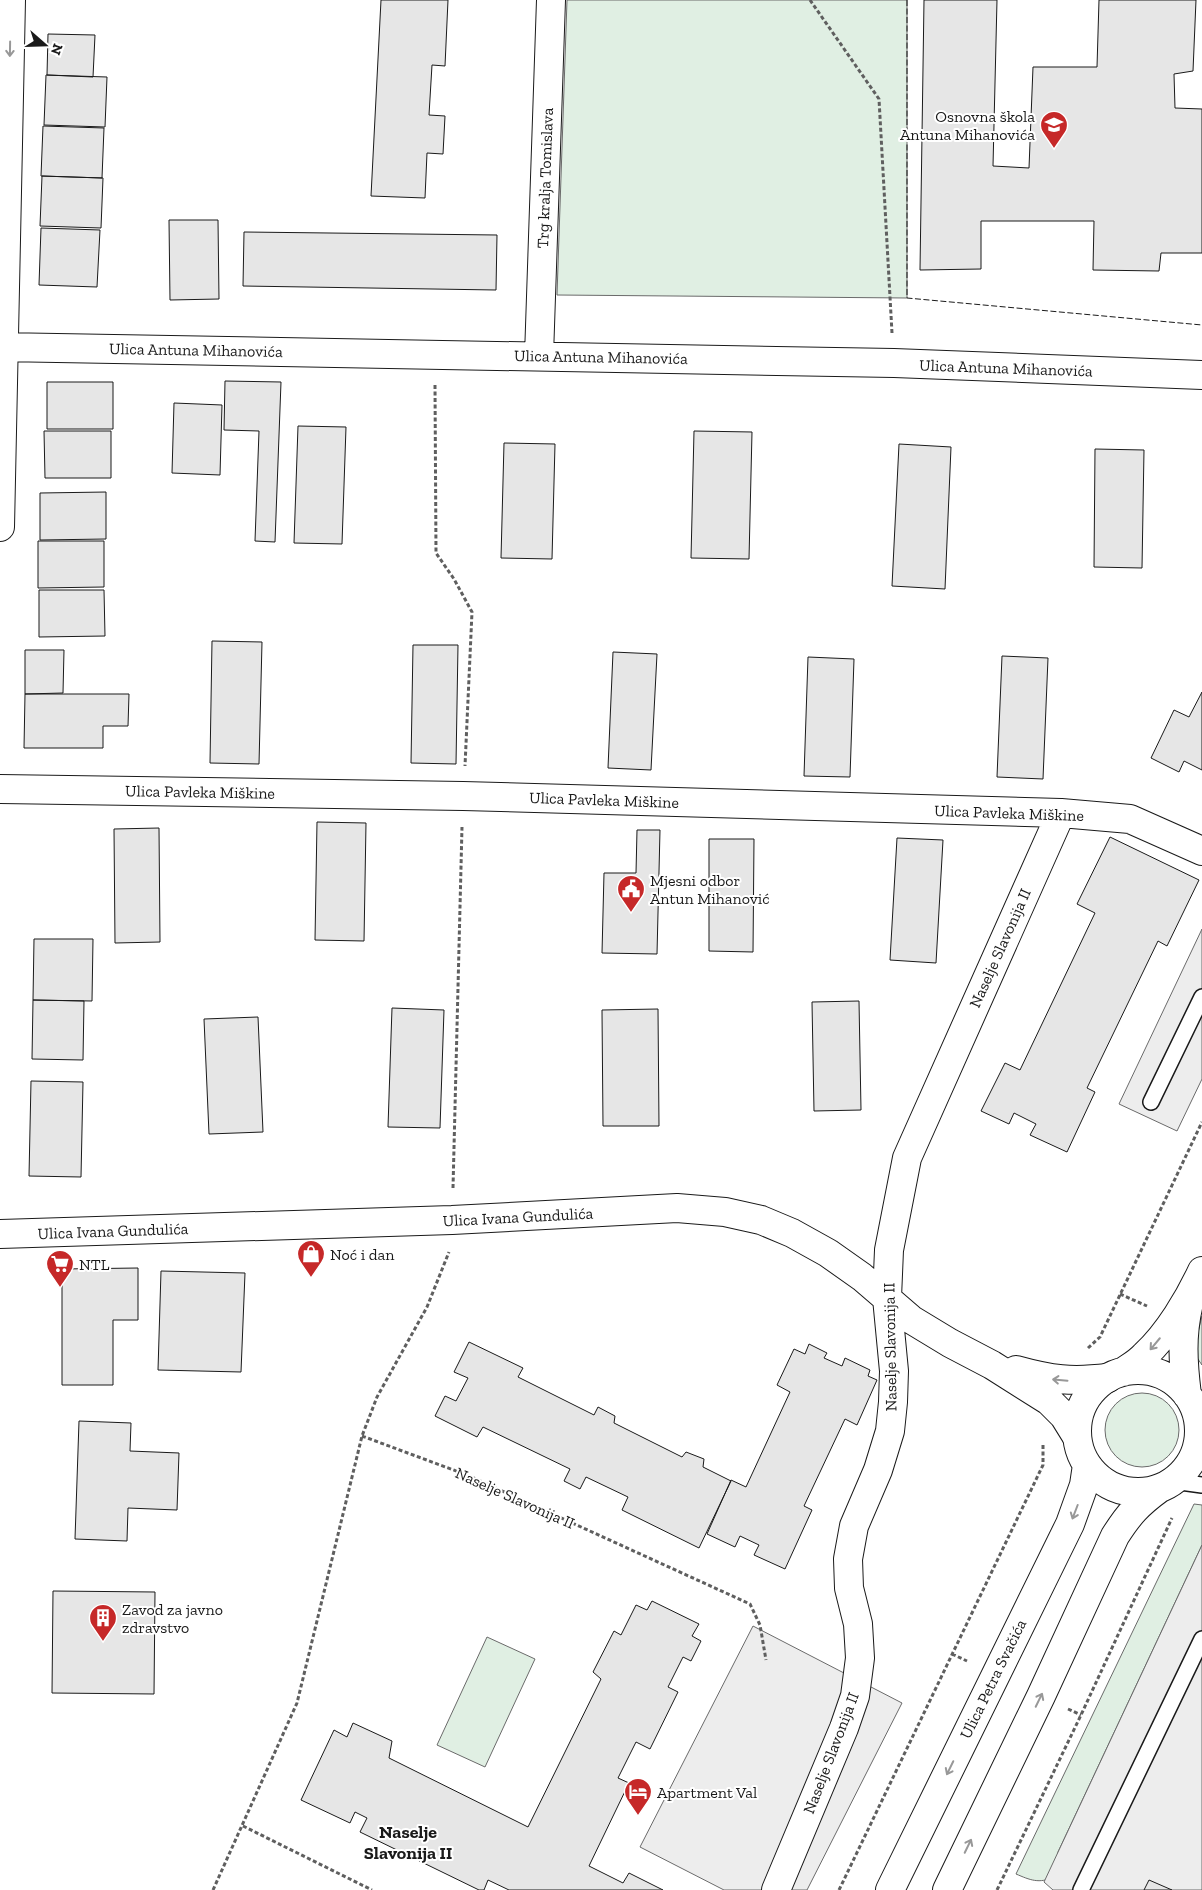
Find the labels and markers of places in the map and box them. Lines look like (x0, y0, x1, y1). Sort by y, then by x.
place label: Osnovna škola Antuna Mihanovića (900, 107, 1035, 144)
school or university icon: Osnovna škola Antuna Mihanovića (1039, 110, 1069, 149)
place label: Mjesni odbor Antun Mihanović (650, 871, 770, 908)
public building icon: Mjesni odbor Antun Mihanović (616, 874, 646, 913)
shop icon: Noć i dan (296, 1239, 326, 1278)
place label: Noć i dan (330, 1245, 395, 1264)
supermarket icon: NTL (45, 1249, 75, 1288)
place label: NTL (79, 1255, 110, 1274)
place label: Zavod za javno zdravstvo (122, 1600, 223, 1637)
building icon: Zavod za javno zdravstvo (88, 1603, 118, 1642)
hotel icon: Apartment Val (623, 1777, 653, 1816)
place label: Apartment Val (657, 1783, 757, 1802)

